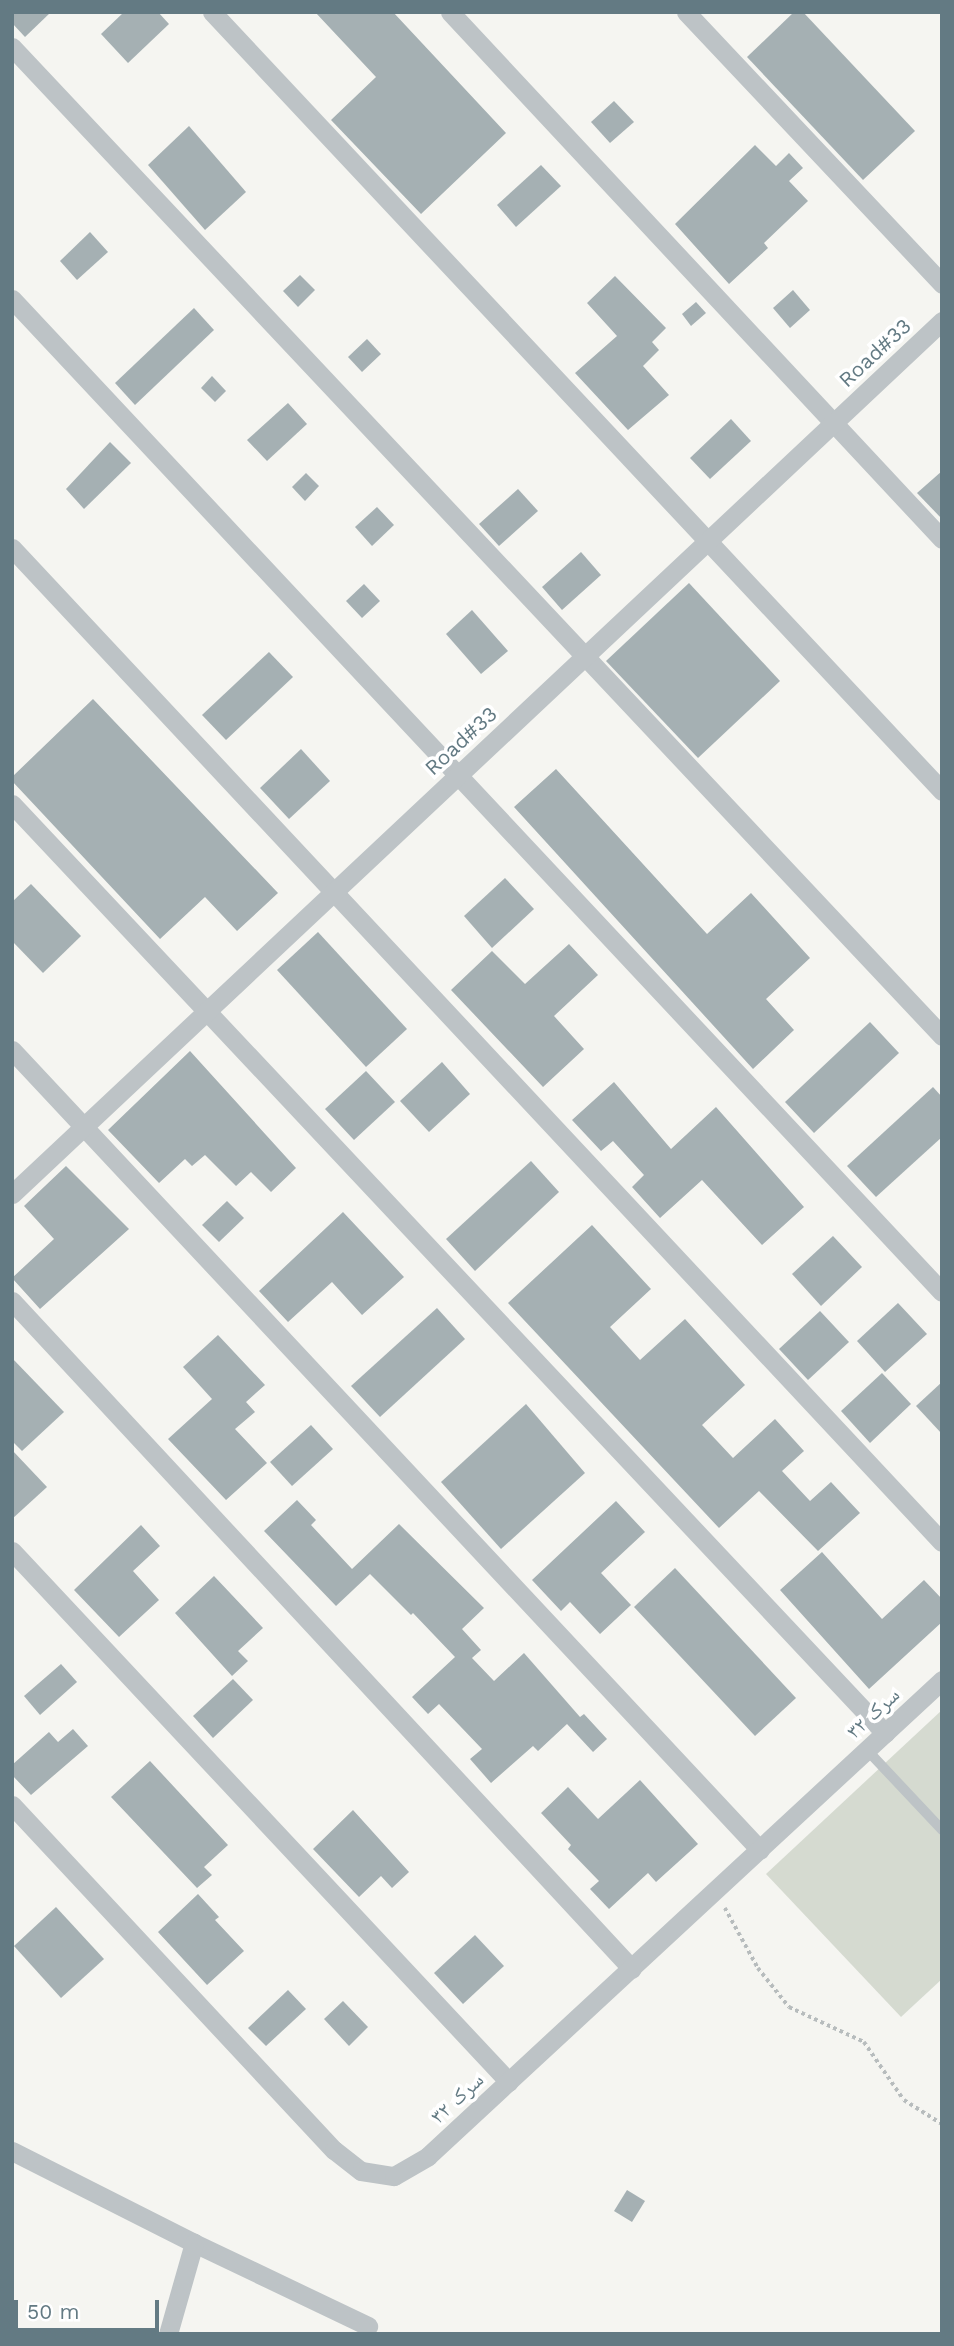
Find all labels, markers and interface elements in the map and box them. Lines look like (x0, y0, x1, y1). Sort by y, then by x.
street label: Road#33 (834, 313, 916, 393)
street label: Road#33 (420, 701, 502, 781)
street label: سرک ۳۲ (841, 1682, 905, 1744)
street label: سرک ۳۲ (425, 2067, 489, 2129)
scale bar (18, 2286, 163, 2330)
text: 50 m (27, 2299, 79, 2324)

